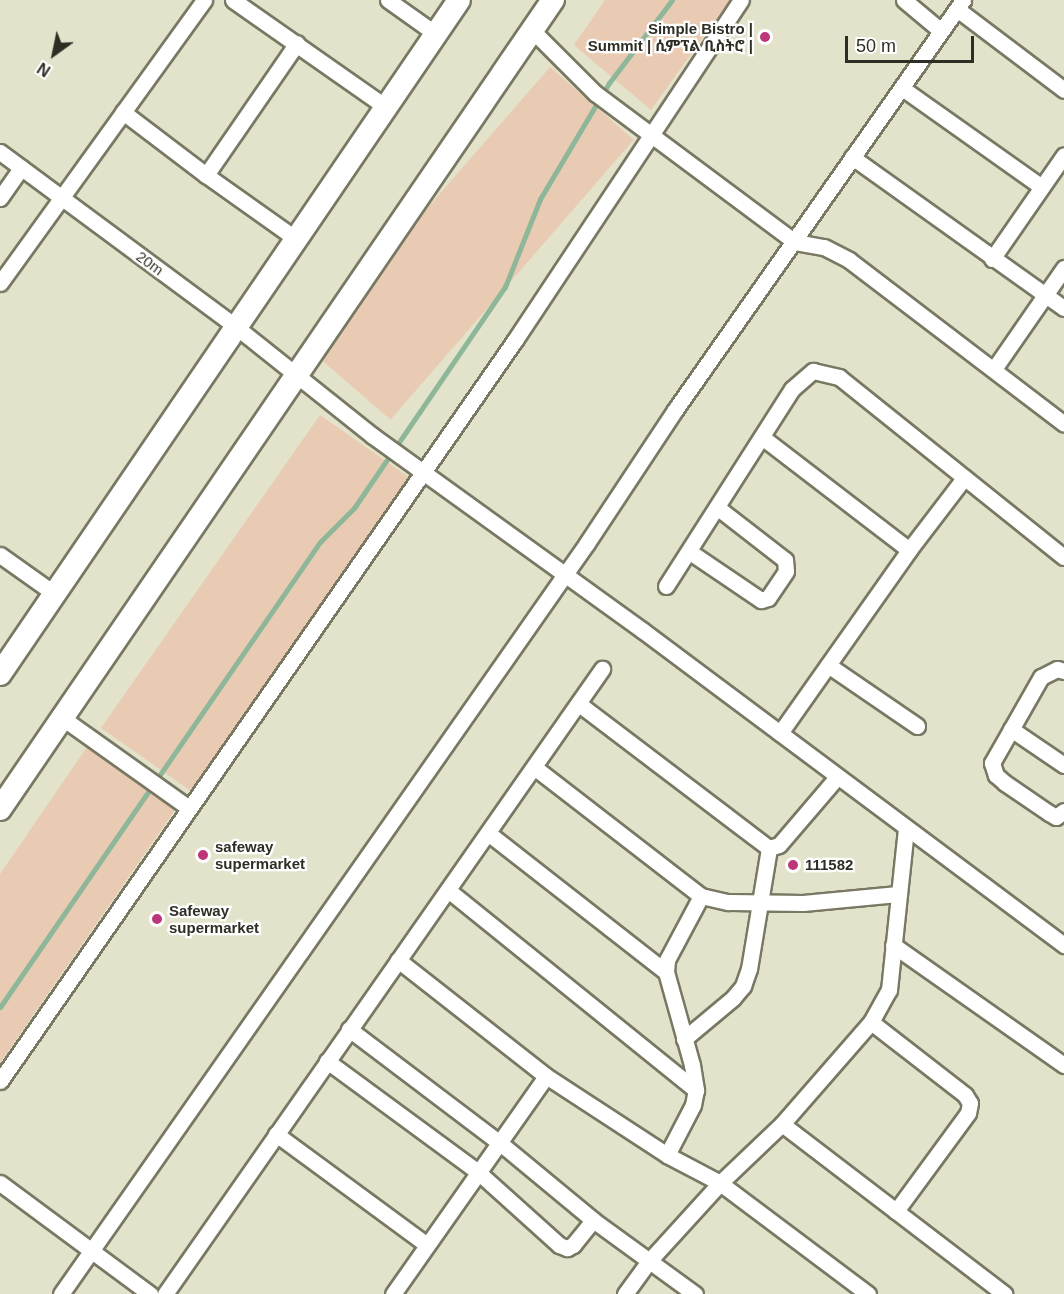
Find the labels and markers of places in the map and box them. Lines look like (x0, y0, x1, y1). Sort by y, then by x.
place label: Simple Bistro | Summit | ሲምፕል ቢስትሮ | (588, 19, 753, 54)
marker: Simple Bistro | Summit | ሲምፕል ቢስትሮ | (758, 30, 772, 44)
place label: safeway supermarket (215, 837, 305, 872)
marker: safeway supermarket (196, 848, 210, 862)
place label: 111582 (805, 856, 853, 874)
marker: 111582 (786, 858, 800, 872)
place label: Safeway supermarket (169, 901, 259, 936)
marker: Safeway supermarket (150, 912, 164, 926)

